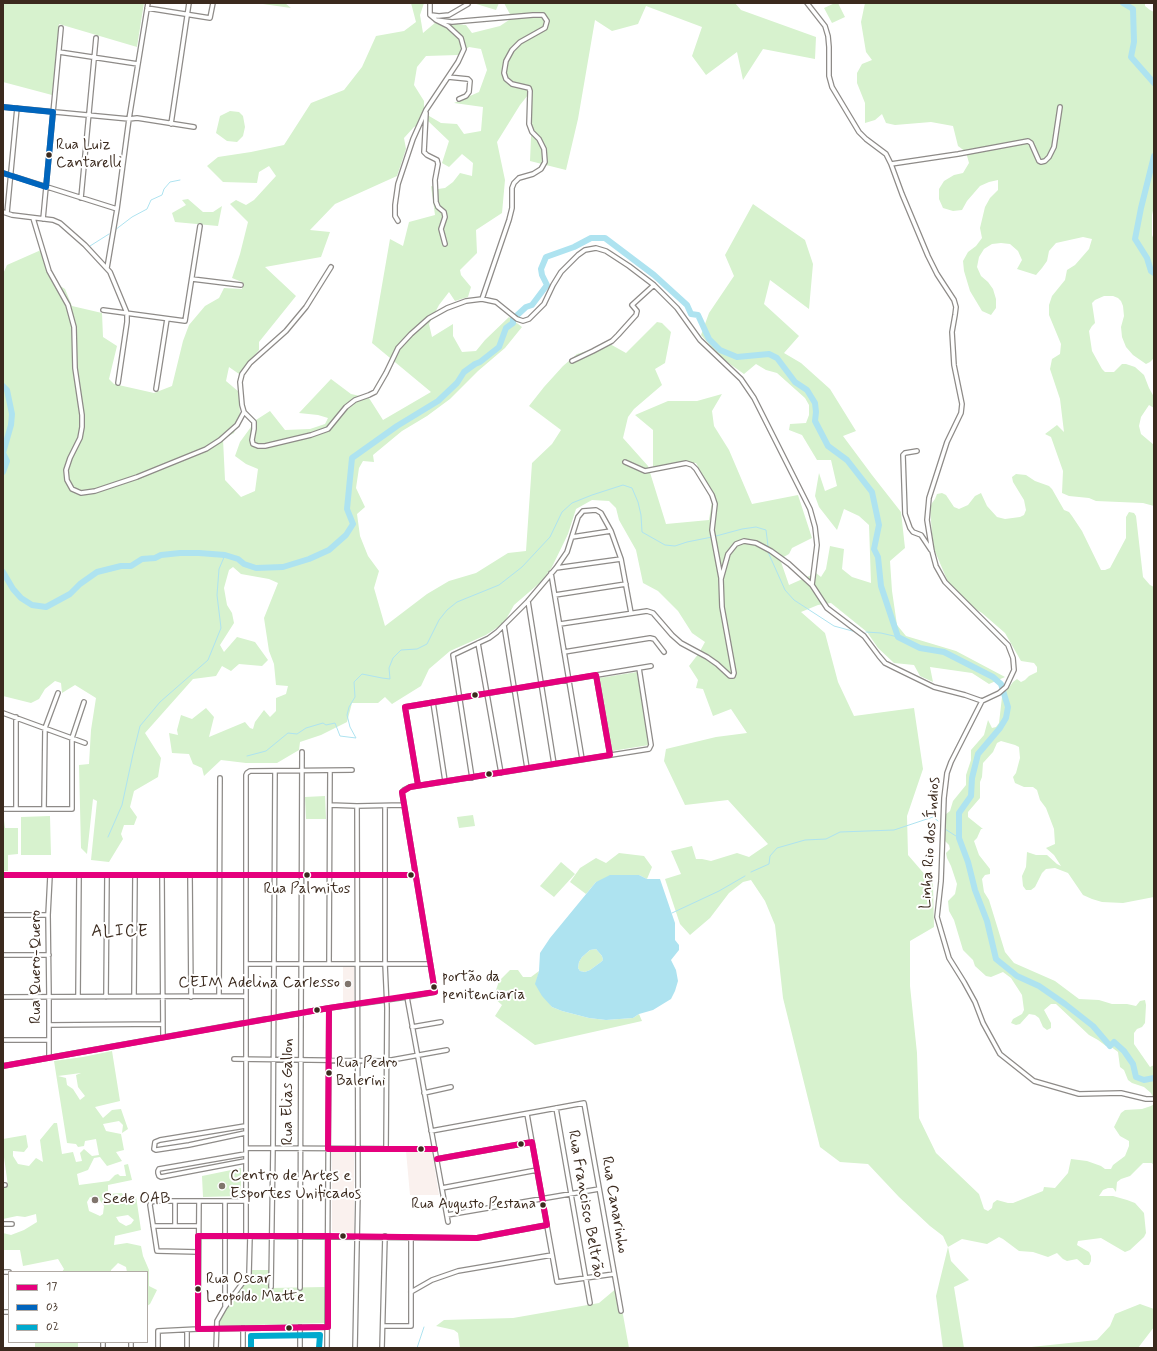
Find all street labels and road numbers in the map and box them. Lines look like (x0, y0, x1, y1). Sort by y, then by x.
street label: Linha Rio dos Índios (917, 776, 945, 910)
street label: Rua Quero-Quero (27, 910, 47, 1024)
street label: Rua Elias Gallon (279, 1039, 299, 1145)
street label: Rua Francisco Beltrão (563, 1129, 607, 1279)
street label: Rua Canarinho (596, 1155, 632, 1255)

